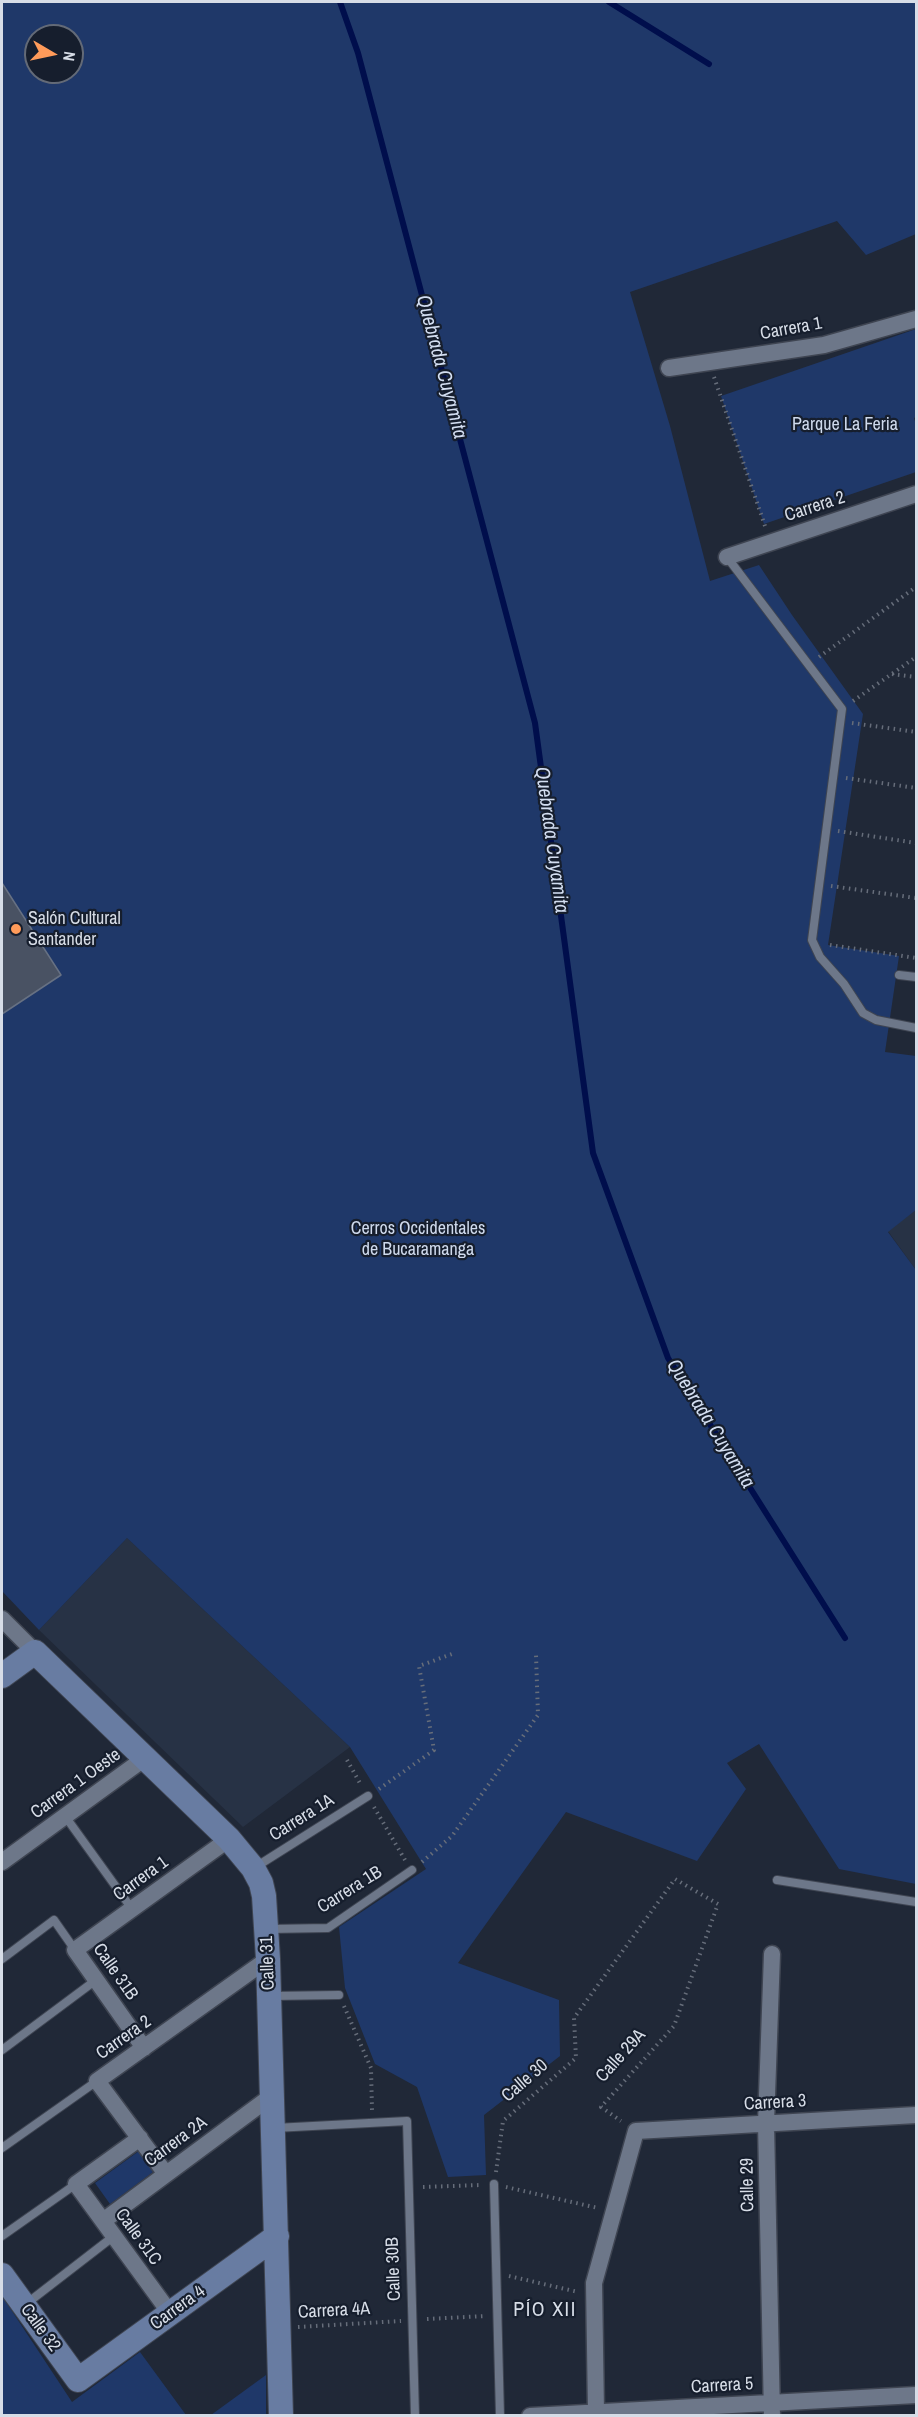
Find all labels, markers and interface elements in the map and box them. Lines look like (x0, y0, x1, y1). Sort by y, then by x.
north arrow (24, 24, 84, 84)
text: N (58, 50, 81, 63)
water label: Quebrada Cuyamita (410, 293, 472, 441)
street label: Carrera 1 (758, 313, 824, 345)
park label: Parque La Feria (792, 414, 898, 436)
street label: Carrera 2 (782, 487, 848, 527)
water label: Quebrada Cuyamita (529, 765, 573, 915)
place label: Salón Cultural Santander (28, 908, 121, 950)
marker: Salón Cultural Santander (9, 922, 23, 936)
park label: Cerros Occidentales de Bucaramanga (351, 1218, 485, 1260)
water label: Quebrada Cuyamita (661, 1355, 759, 1493)
street label: Carrera 1 Oeste (27, 1744, 125, 1824)
street label: Carrera 1A (266, 1790, 338, 1846)
street label: Carrera 1 (109, 1852, 173, 1906)
street label: Carrera 1B (314, 1862, 386, 1918)
street label: Calle 31 (256, 1936, 280, 1990)
street label: Calle 31B (88, 1940, 142, 2004)
street label: Carrera 2 (92, 2011, 156, 2065)
street label: Calle 29A (592, 2025, 650, 2087)
street label: Calle 30 (497, 2055, 553, 2107)
street label: Carrera 3 (743, 2091, 807, 2115)
street label: Carrera 2A (140, 2112, 212, 2172)
street label: Calle 29 (737, 2158, 759, 2212)
street label: Calle 31C (110, 2204, 166, 2270)
street label: Calle 30B (382, 2237, 406, 2301)
street label: Carrera 4 (146, 2281, 210, 2335)
street label: Carrera 4A (297, 2298, 371, 2324)
district label: PÍO XII (513, 2299, 577, 2323)
street label: Calle 32 (15, 2300, 65, 2356)
street label: Carrera 5 (690, 2374, 754, 2398)

